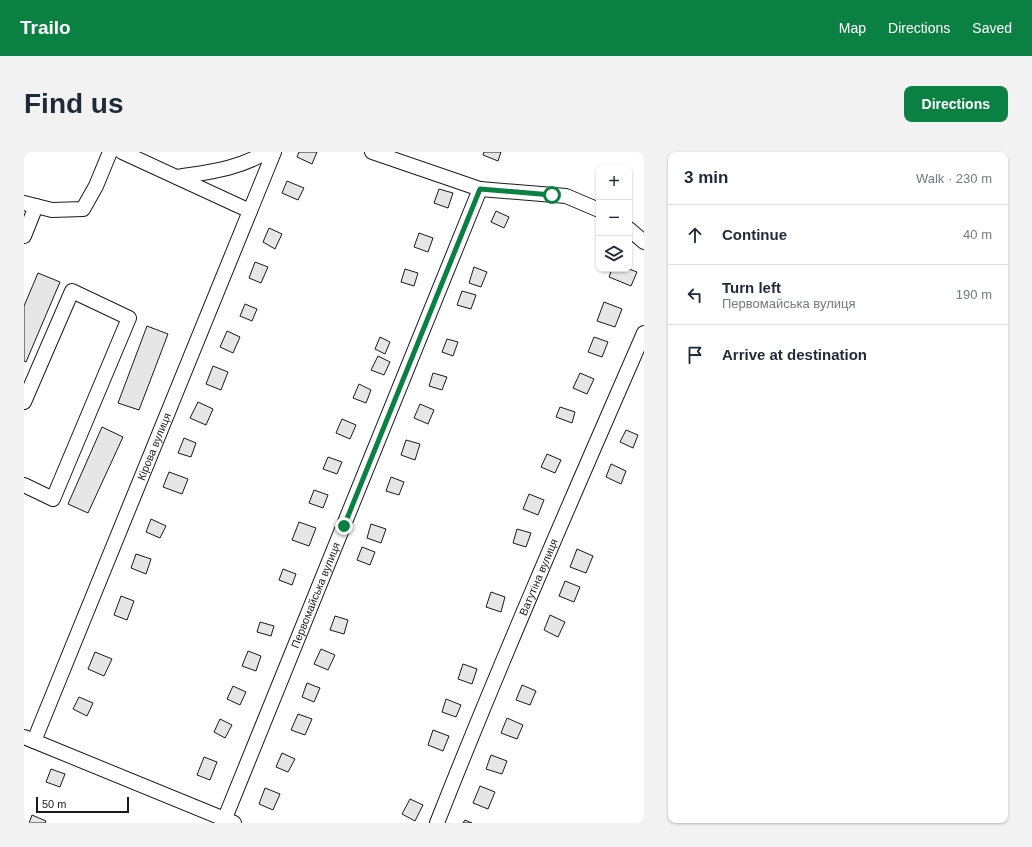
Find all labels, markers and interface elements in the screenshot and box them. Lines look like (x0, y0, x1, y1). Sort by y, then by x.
text: Trailo (20, 17, 71, 38)
text: Map (839, 20, 866, 36)
text: Directions (888, 20, 950, 36)
text: Saved (972, 20, 1012, 36)
button: Directions (904, 86, 1008, 122)
text: Find us (24, 88, 124, 119)
map controls (596, 164, 632, 272)
button: + (596, 164, 632, 200)
text: 3 min (684, 168, 728, 187)
text: Walk · 230 m (916, 171, 992, 186)
route start (543, 186, 561, 204)
button: − (596, 200, 632, 236)
icon: ahead (684, 224, 706, 246)
text: Continue (722, 226, 787, 243)
text: 40 m (963, 227, 992, 242)
button: layers (596, 236, 632, 272)
text: Turn left (722, 279, 781, 296)
icon: left (684, 284, 706, 306)
text: 190 m (956, 287, 992, 302)
text: Первомайська вулиця (722, 296, 855, 311)
icon: arrive (684, 344, 706, 366)
text: Arrive at destination (722, 346, 867, 363)
street label: Кірова вулиця (135, 411, 173, 482)
route end (335, 517, 353, 535)
street label: Ватутіна вулиця (517, 537, 560, 617)
street label: Первомайська вулиця (289, 540, 342, 650)
scale bar (36, 795, 129, 814)
text: 50 m (42, 798, 66, 810)

